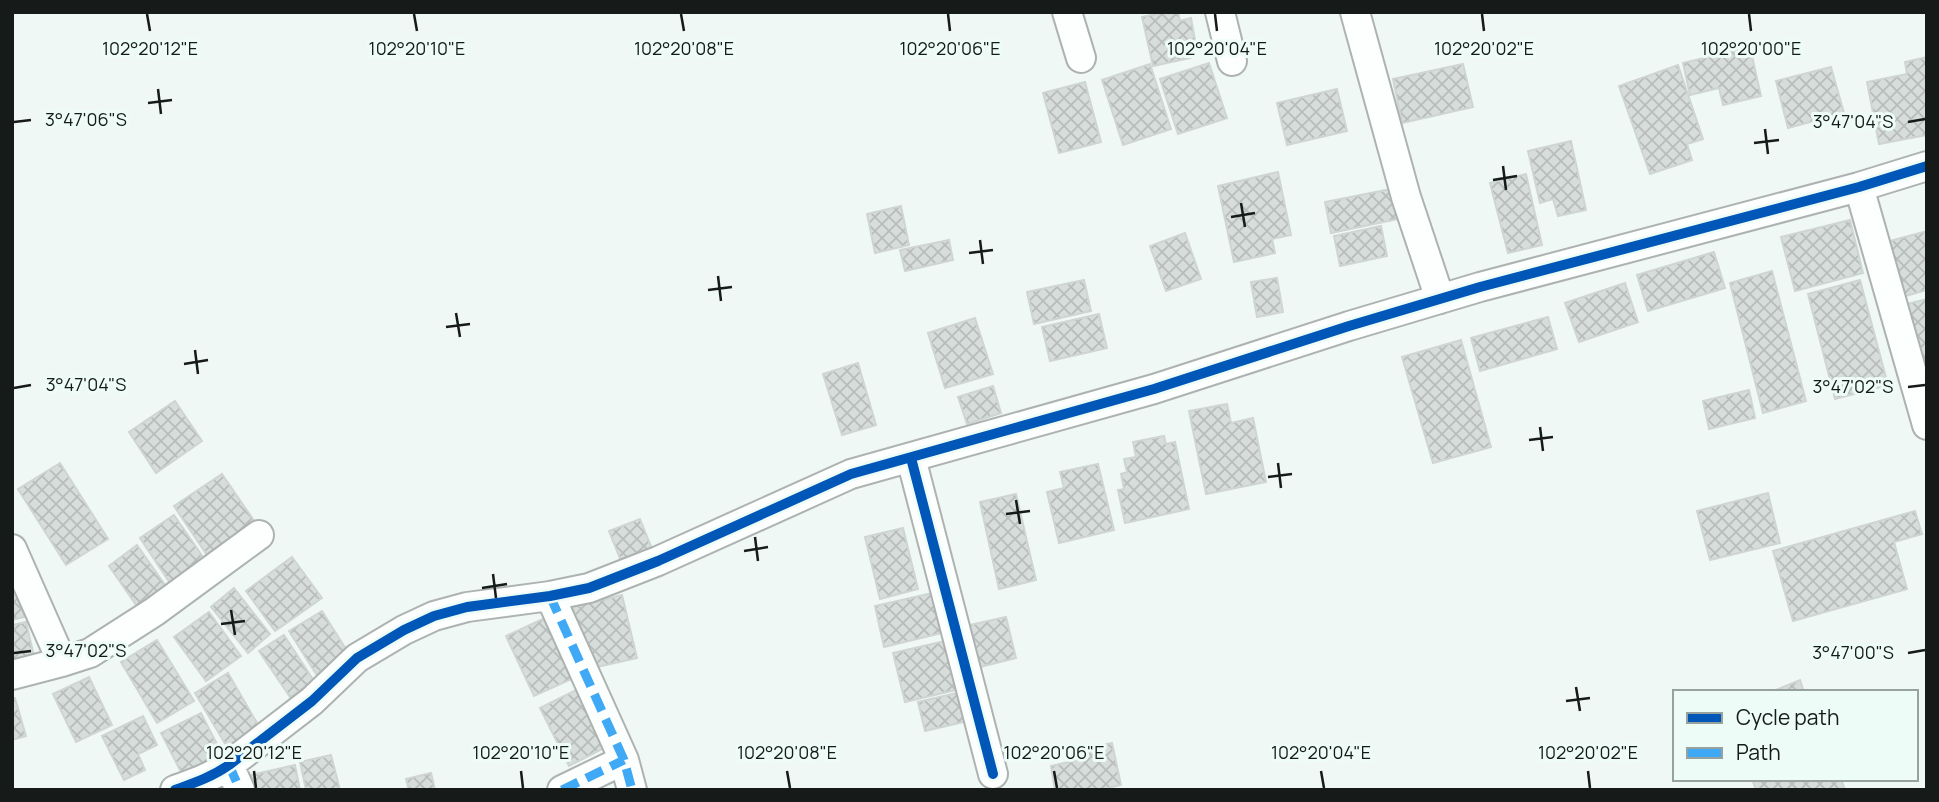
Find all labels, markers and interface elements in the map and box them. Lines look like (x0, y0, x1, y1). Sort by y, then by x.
text: 102°20'12"E (102, 36, 198, 60)
text: 102°20'10"E (369, 36, 465, 60)
text: 102°20'08"E (634, 36, 734, 60)
text: 102°20'06"E (900, 36, 1000, 60)
text: 102°20'04"E (1167, 36, 1267, 60)
text: 102°20'02"E (1434, 36, 1534, 60)
text: 102°20'00"E (1701, 36, 1801, 60)
text: 3°47'06"S (45, 107, 127, 131)
text: 3°47'04"S (1813, 109, 1893, 133)
text: 3°47'04"S (46, 372, 126, 396)
text: 3°47'02"S (1813, 374, 1893, 398)
text: 3°47'02"S (46, 638, 126, 662)
text: 3°47'00"S (1812, 640, 1894, 664)
legend (1673, 690, 1918, 781)
text: Cycle path (1736, 703, 1839, 731)
text: Path (1736, 738, 1781, 766)
text: 102°20'12"E (206, 740, 302, 764)
text: 102°20'10"E (473, 740, 569, 764)
text: 102°20'08"E (737, 740, 837, 764)
text: 102°20'06"E (1004, 740, 1104, 764)
text: 102°20'04"E (1271, 740, 1371, 764)
text: 102°20'02"E (1538, 740, 1638, 764)

